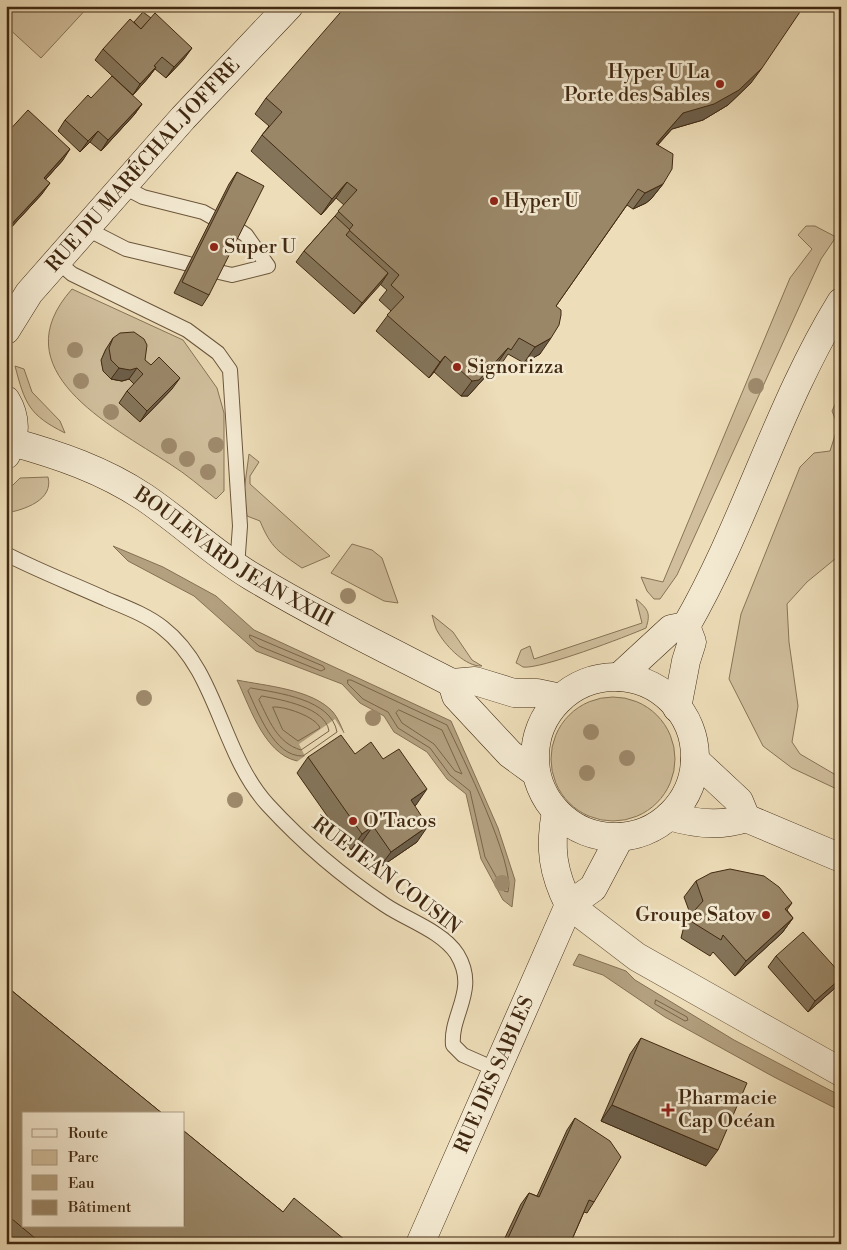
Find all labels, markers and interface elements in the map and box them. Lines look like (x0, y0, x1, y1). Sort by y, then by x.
street label: RUE DU MARÉCHAL JOFFRE (41, 53, 246, 277)
place label: Hyper U La Porte des Sables (564, 60, 711, 108)
marker: Hyper U La Porte des Sables (714, 78, 726, 90)
place label: Hyper U (504, 189, 579, 214)
marker: Hyper U (488, 195, 500, 207)
place label: Super U (224, 235, 296, 260)
marker: Super U (208, 241, 220, 253)
place label: Signorizza (467, 355, 564, 380)
marker: Signorizza (451, 361, 463, 373)
street label: BOULEVARD JEAN XXIII (129, 481, 338, 633)
place label: O'Tacos (363, 809, 436, 834)
street label: RUE JEAN COUSIN (307, 812, 465, 940)
marker: O'Tacos (347, 815, 359, 827)
place label: Groupe Satov (635, 903, 757, 928)
marker: Groupe Satov (760, 909, 772, 921)
street label: RUE DES SABLES (449, 992, 540, 1157)
place label: Pharmacie Cap Océan (678, 1086, 777, 1134)
marker: Pharmacie Cap Océan (662, 1104, 674, 1116)
legend (22, 1112, 185, 1228)
text: Route (68, 1124, 108, 1143)
text: Parc (68, 1148, 99, 1167)
text: Eau (68, 1174, 95, 1193)
text: Bâtiment (67, 1198, 132, 1217)

